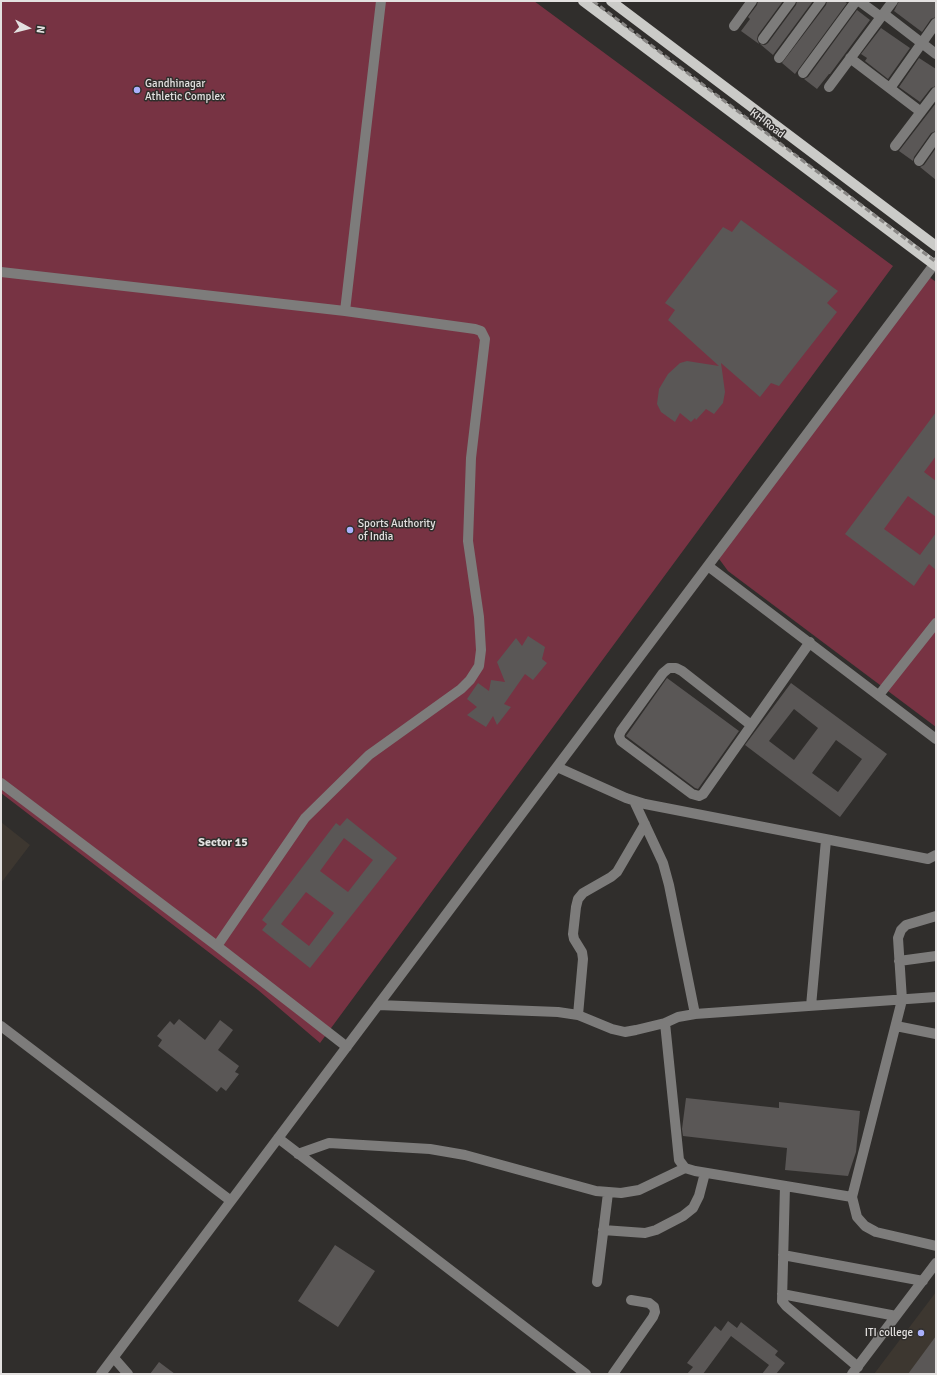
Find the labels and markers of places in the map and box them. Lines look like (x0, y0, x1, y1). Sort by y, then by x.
place label: Gandhinagar Athletic Complex (145, 77, 225, 103)
marker: Gandhinagar Athletic Complex (132, 85, 142, 95)
place label: Sports Authority of India (358, 517, 435, 543)
marker: Sports Authority of India (345, 525, 355, 535)
place label: ITI college (865, 1326, 913, 1340)
marker: ITI college (916, 1328, 926, 1338)

